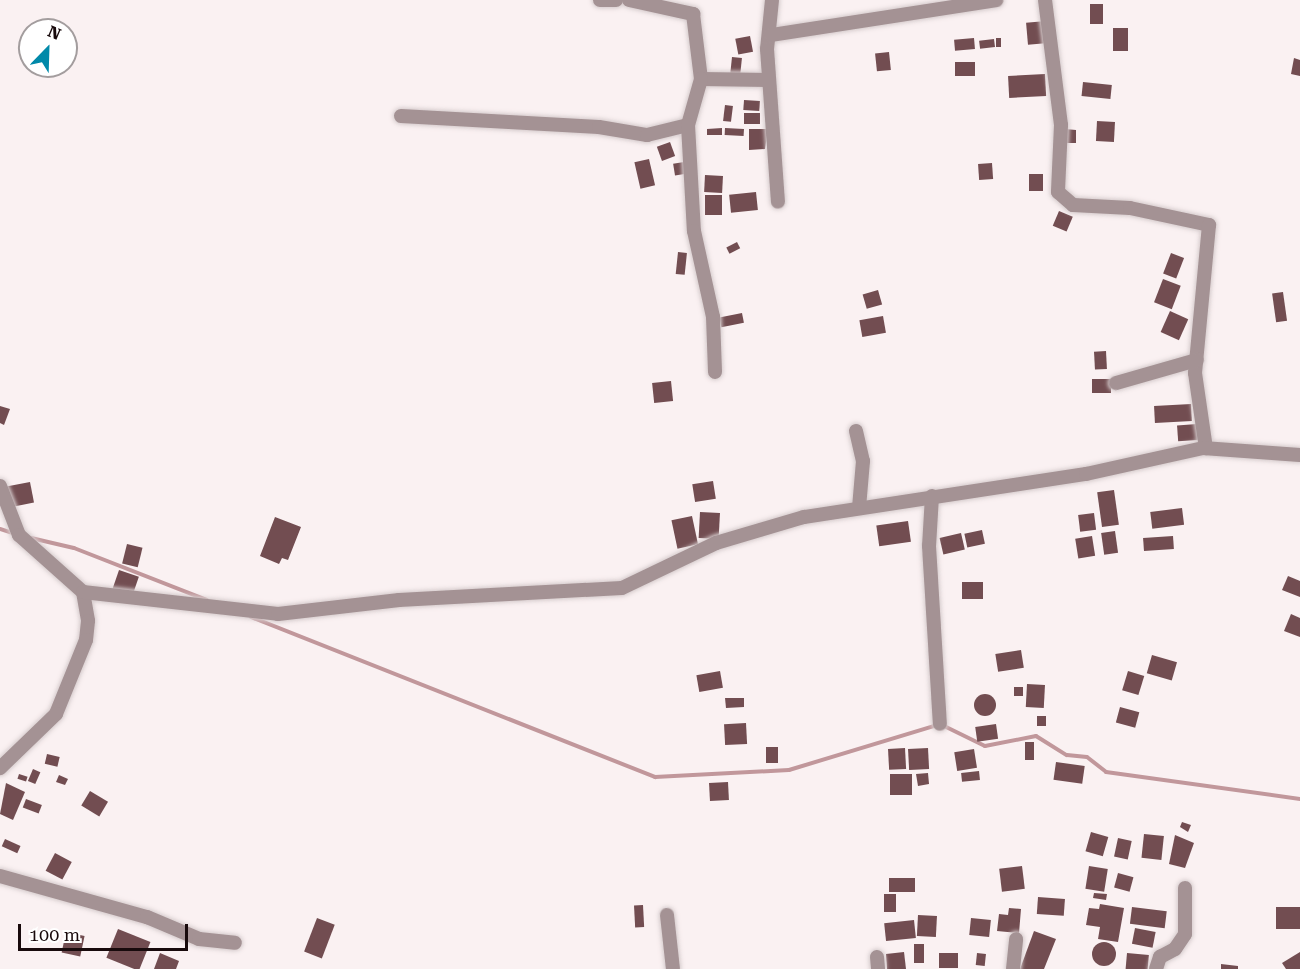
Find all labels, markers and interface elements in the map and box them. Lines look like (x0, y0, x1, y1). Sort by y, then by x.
north arrow (18, 18, 78, 78)
text: N (45, 22, 64, 44)
scale bar (21, 912, 190, 950)
text: 100 m (29, 924, 80, 945)

